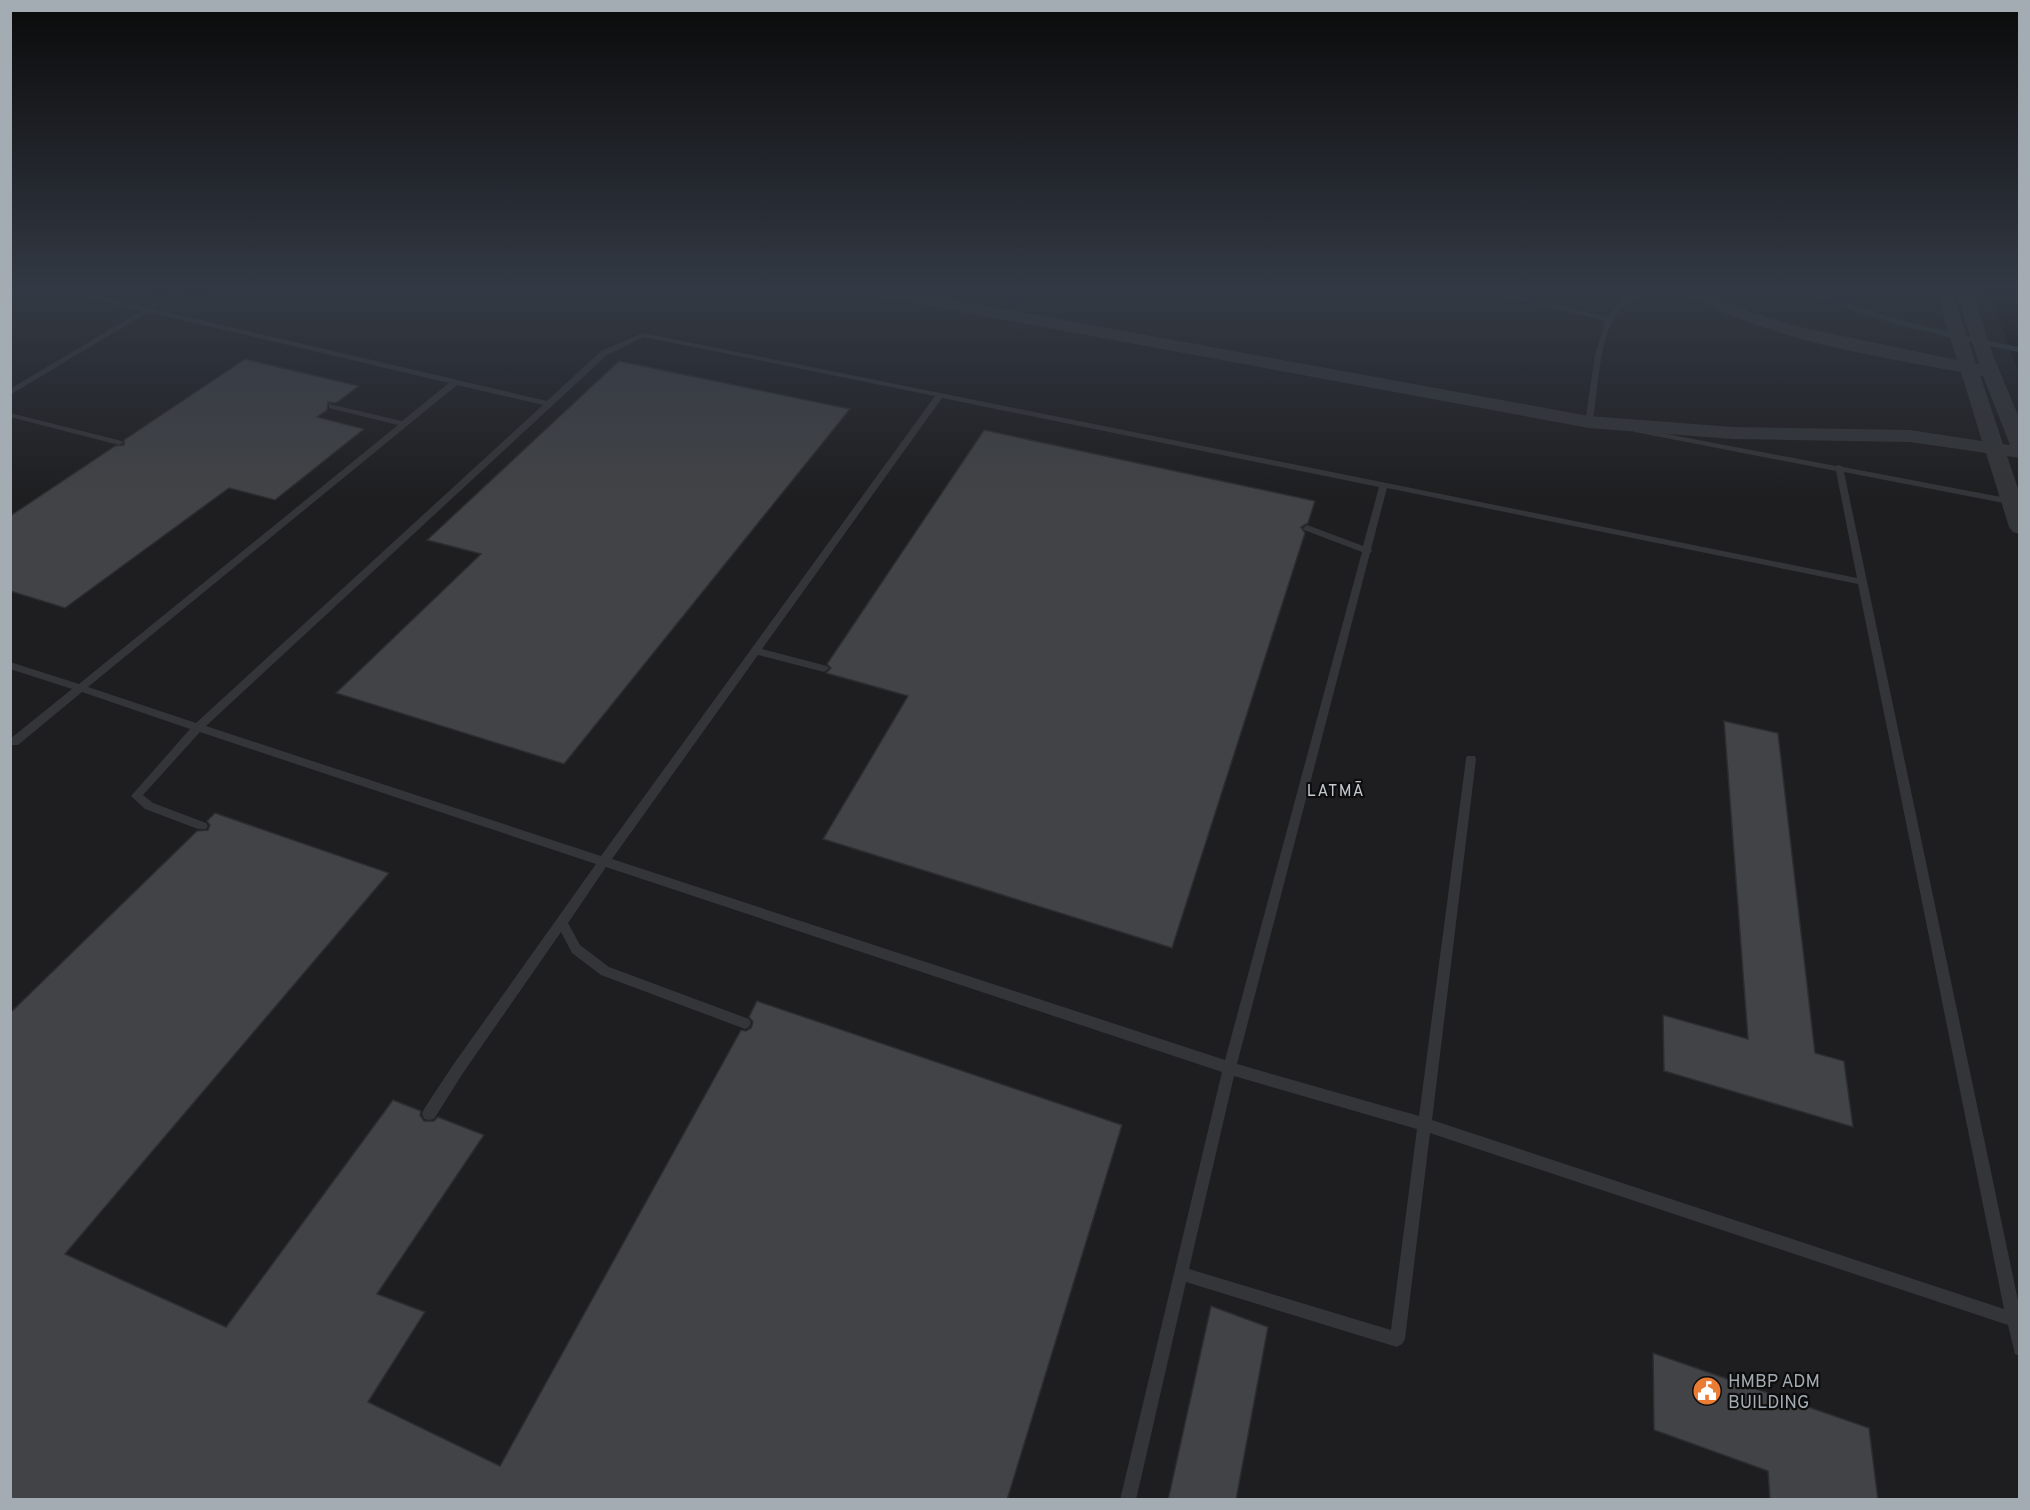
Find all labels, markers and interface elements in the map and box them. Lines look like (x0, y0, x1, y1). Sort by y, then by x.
district label: LATMĀ (1307, 780, 1365, 802)
place label: HMBP ADM BUILDING (1728, 1371, 1820, 1415)
public building icon: HMBP ADM BUILDING (1691, 1375, 1723, 1407)

